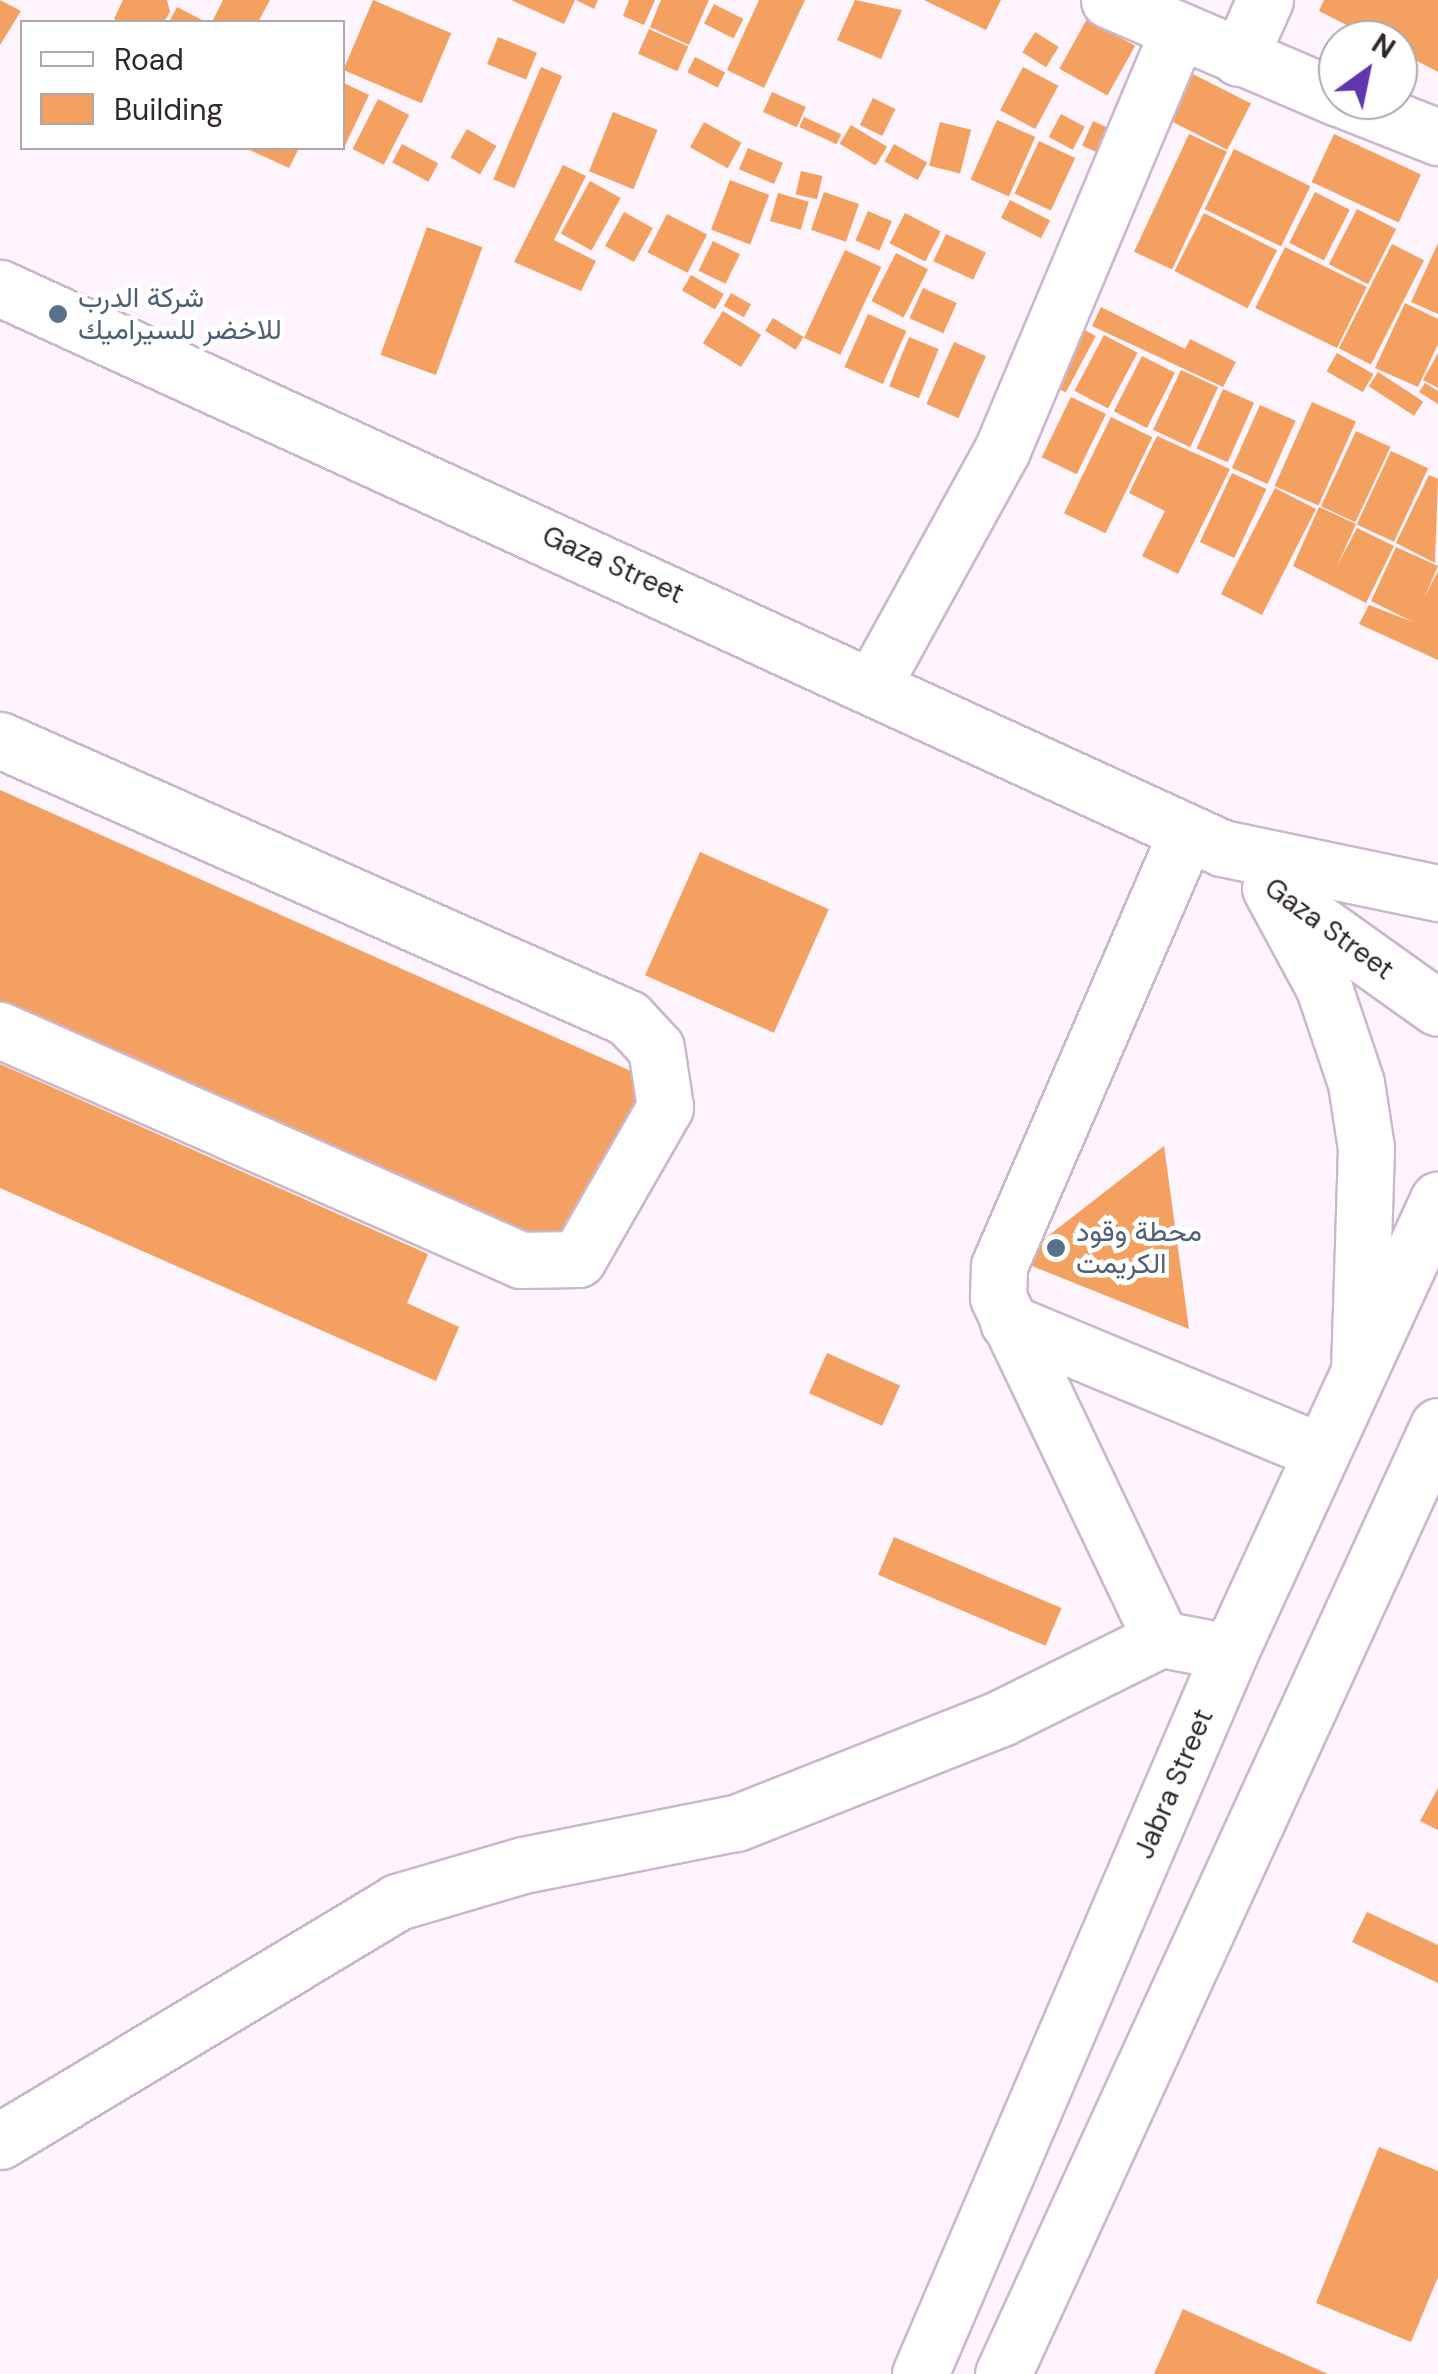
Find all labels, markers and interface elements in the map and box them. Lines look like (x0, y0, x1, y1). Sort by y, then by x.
legend (20, 20, 345, 150)
north arrow (1318, 20, 1418, 120)
text: N (1365, 25, 1402, 67)
text: Road (114, 40, 184, 79)
text: Building (114, 90, 223, 129)
place label: شركة الدرب للاخضر للسيراميك (78, 281, 282, 347)
marker: شركة الدرب للاخضر للسيراميك (47, 303, 69, 325)
street label: Gaza Street (537, 519, 689, 611)
street label: Gaza Street (1258, 871, 1400, 987)
place label: محطة وقود الكريمت (1076, 1215, 1202, 1281)
marker: محطة وقود الكريمت (1045, 1237, 1067, 1259)
street label: Jabra Street (1127, 1704, 1221, 1864)

